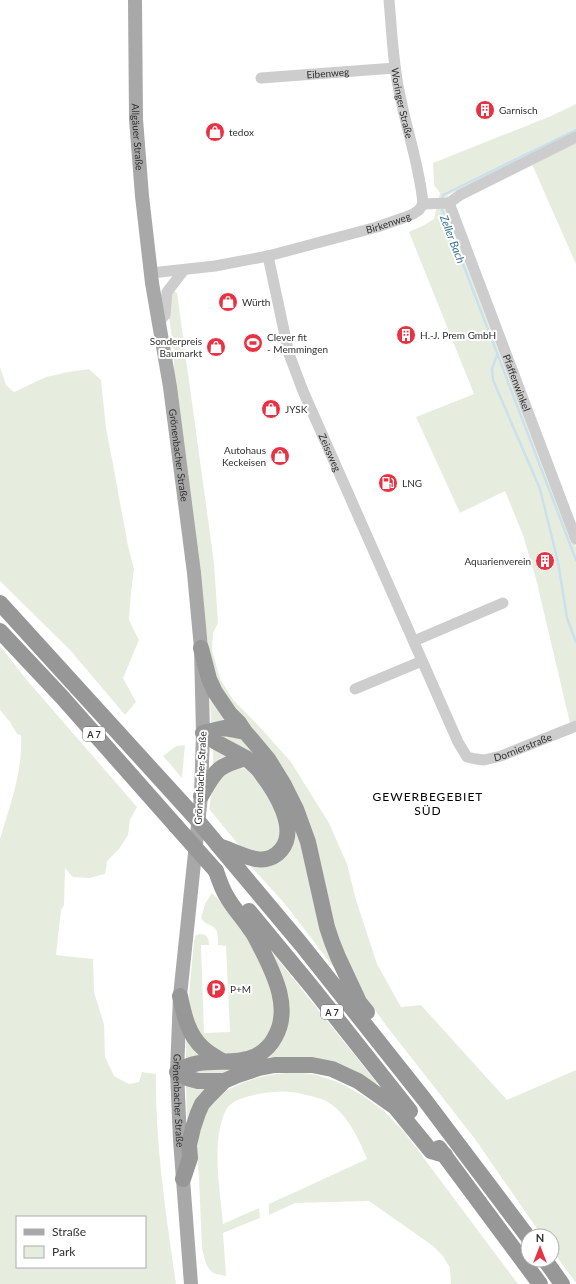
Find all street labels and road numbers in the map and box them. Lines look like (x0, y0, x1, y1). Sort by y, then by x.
street label: Eibenweg (306, 65, 350, 81)
street label: Woringer Straße (389, 67, 416, 140)
street label: Allgäuer Straße (130, 103, 146, 171)
street label: Birkenweg (365, 210, 412, 236)
street label: Pfaffenwinkel (501, 352, 533, 413)
street label: Grönenbacher Straße (167, 408, 191, 502)
street label: Zeissweg (316, 432, 344, 473)
road number: A 7 (83, 727, 105, 741)
street label: Dornierstraße (492, 730, 553, 764)
street label: Grönenbacher Straße (192, 731, 208, 825)
road number: A 7 (321, 1005, 343, 1019)
street label: Grönenbacher Straße (171, 1054, 187, 1148)

